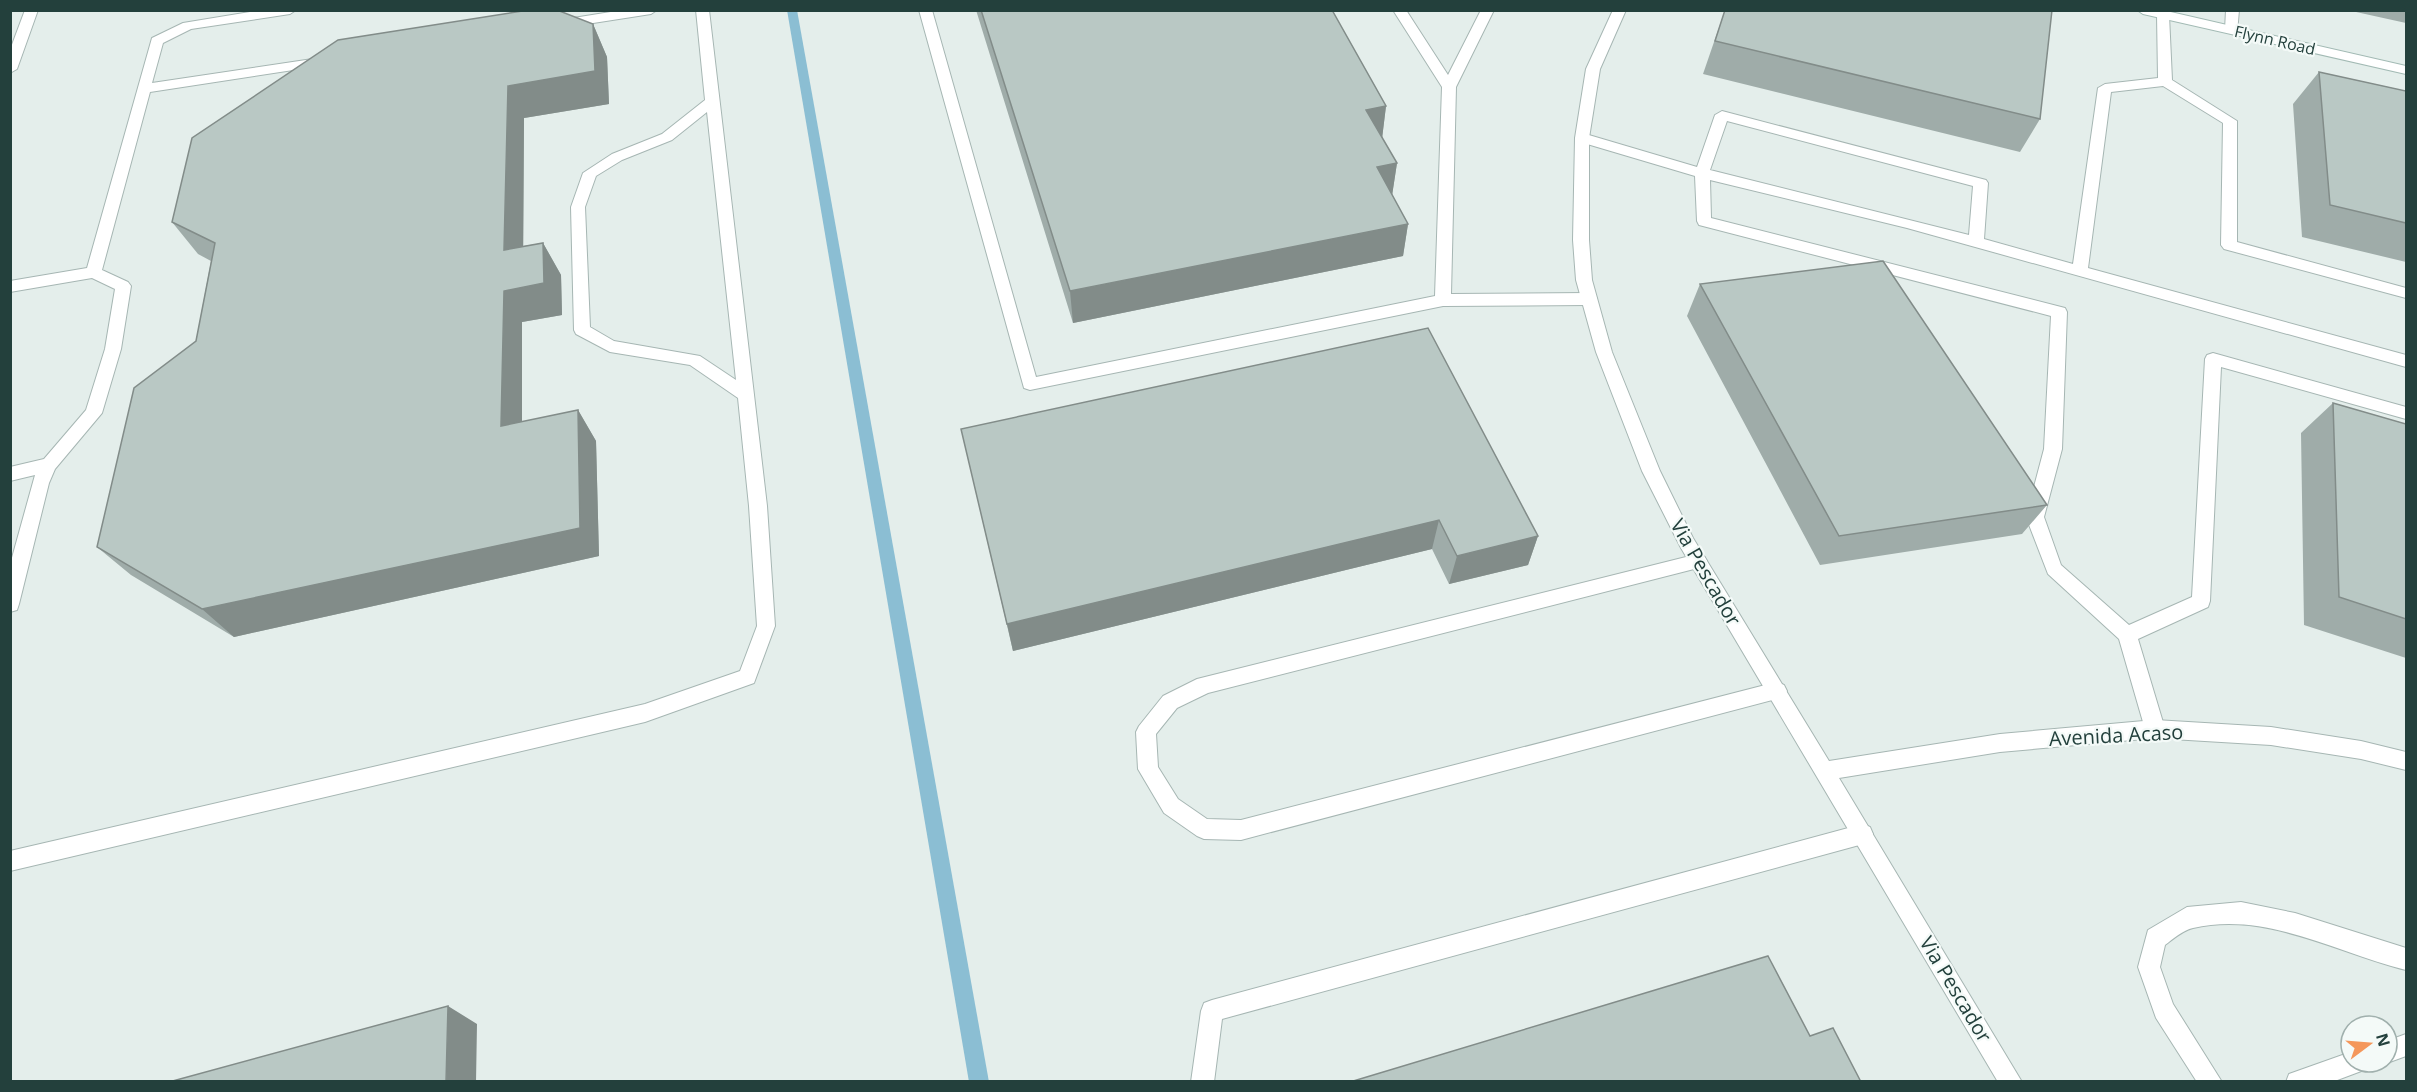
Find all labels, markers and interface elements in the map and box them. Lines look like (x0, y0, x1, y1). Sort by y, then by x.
street label: Flynn Road (2232, 20, 2318, 60)
street label: Via Pescador (1665, 514, 1747, 630)
street label: Avenida Acaso (2048, 718, 2184, 752)
street label: Via Pescador (1914, 931, 1998, 1047)
north arrow (2339, 1014, 2399, 1074)
text: N (2371, 1031, 2396, 1049)

